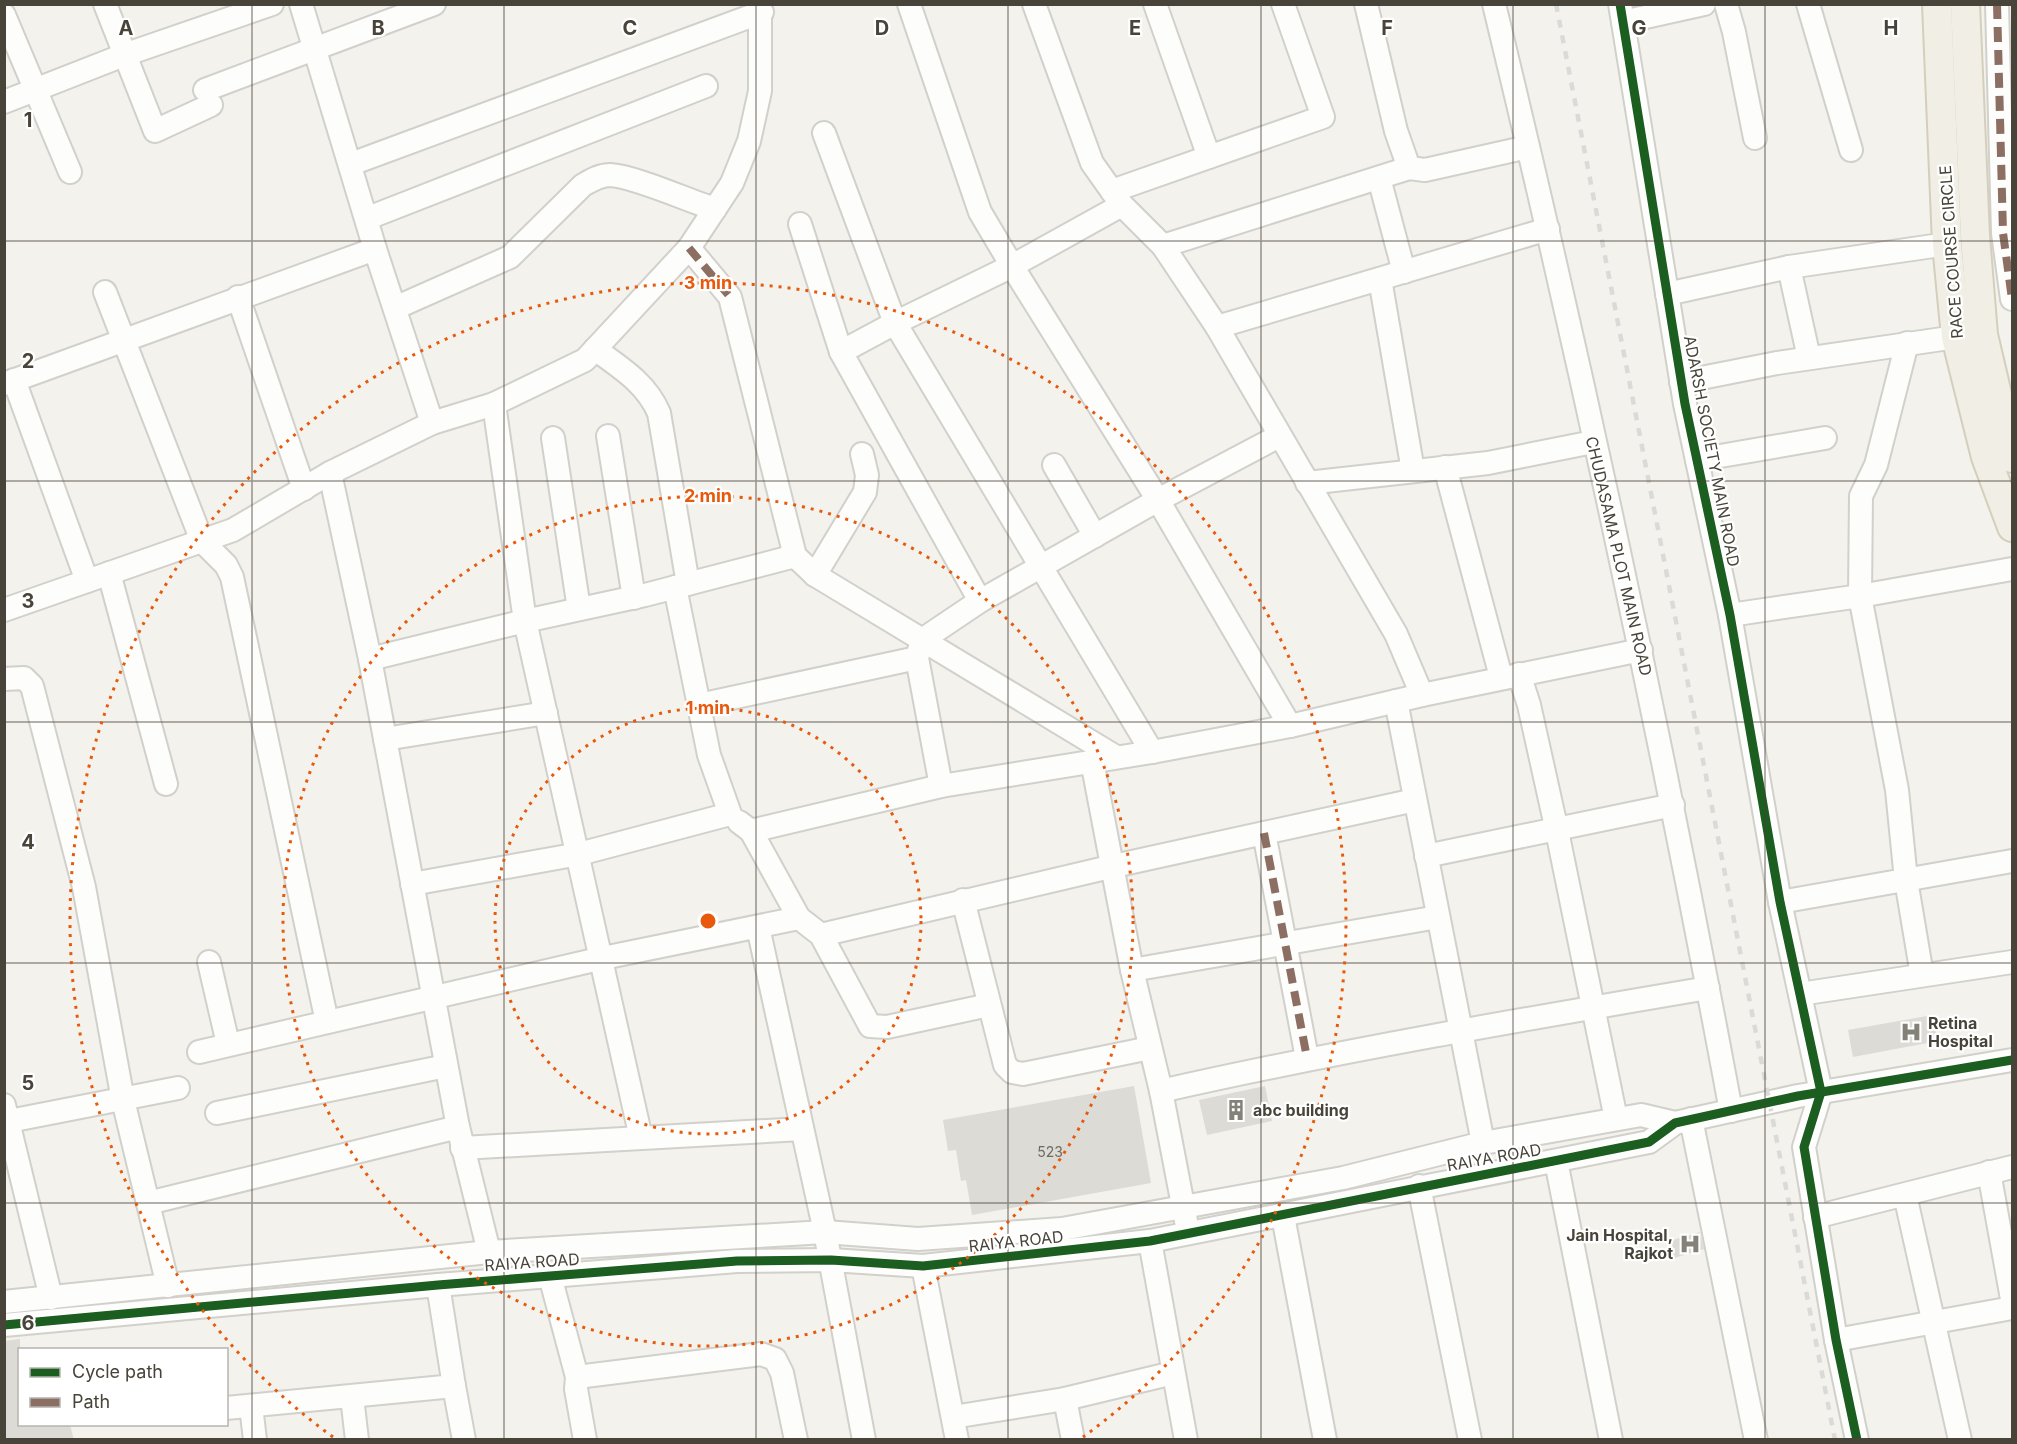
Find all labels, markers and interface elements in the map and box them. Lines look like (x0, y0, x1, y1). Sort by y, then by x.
text: A (119, 16, 134, 40)
text: B (371, 16, 385, 40)
text: C (623, 16, 637, 40)
text: D (875, 16, 889, 40)
text: E (1129, 16, 1141, 40)
text: F (1381, 16, 1393, 40)
text: G (1631, 16, 1647, 40)
text: H (1884, 16, 1898, 40)
text: 1 (24, 108, 32, 132)
street label: RACE COURSE CIRCLE (1935, 165, 1967, 339)
text: 3 min (684, 272, 732, 293)
street label: ADARSH SOCIETY MAIN ROAD (1680, 334, 1744, 568)
text: 2 (22, 349, 34, 373)
street label: CHUDASAMA PLOT MAIN ROAD (1582, 434, 1656, 678)
text: 2 min (684, 485, 732, 506)
text: 3 (22, 589, 34, 613)
text: 1 min (686, 697, 730, 718)
text: 4 (21, 830, 35, 854)
centre of rings (698, 911, 718, 931)
place label: Retina Hospital (1928, 1013, 1993, 1051)
hospital icon: Retina Hospital (1899, 1020, 1923, 1044)
text: 5 (22, 1071, 34, 1095)
building icon: abc building (1224, 1098, 1248, 1122)
place label: abc building (1253, 1100, 1349, 1120)
street label: RAIYA ROAD (1445, 1139, 1543, 1175)
house number: 523 (1037, 1143, 1063, 1160)
place label: Jain Hospital, Rajkot (1566, 1225, 1673, 1263)
street label: RAIYA ROAD (968, 1226, 1064, 1256)
hospital icon: Jain Hospital, Rajkot (1678, 1232, 1702, 1256)
street label: RAIYA ROAD (484, 1249, 580, 1275)
text: 6 (22, 1311, 35, 1335)
legend (18, 1348, 228, 1426)
text: Cycle path (72, 1361, 163, 1382)
text: Path (72, 1391, 110, 1412)

